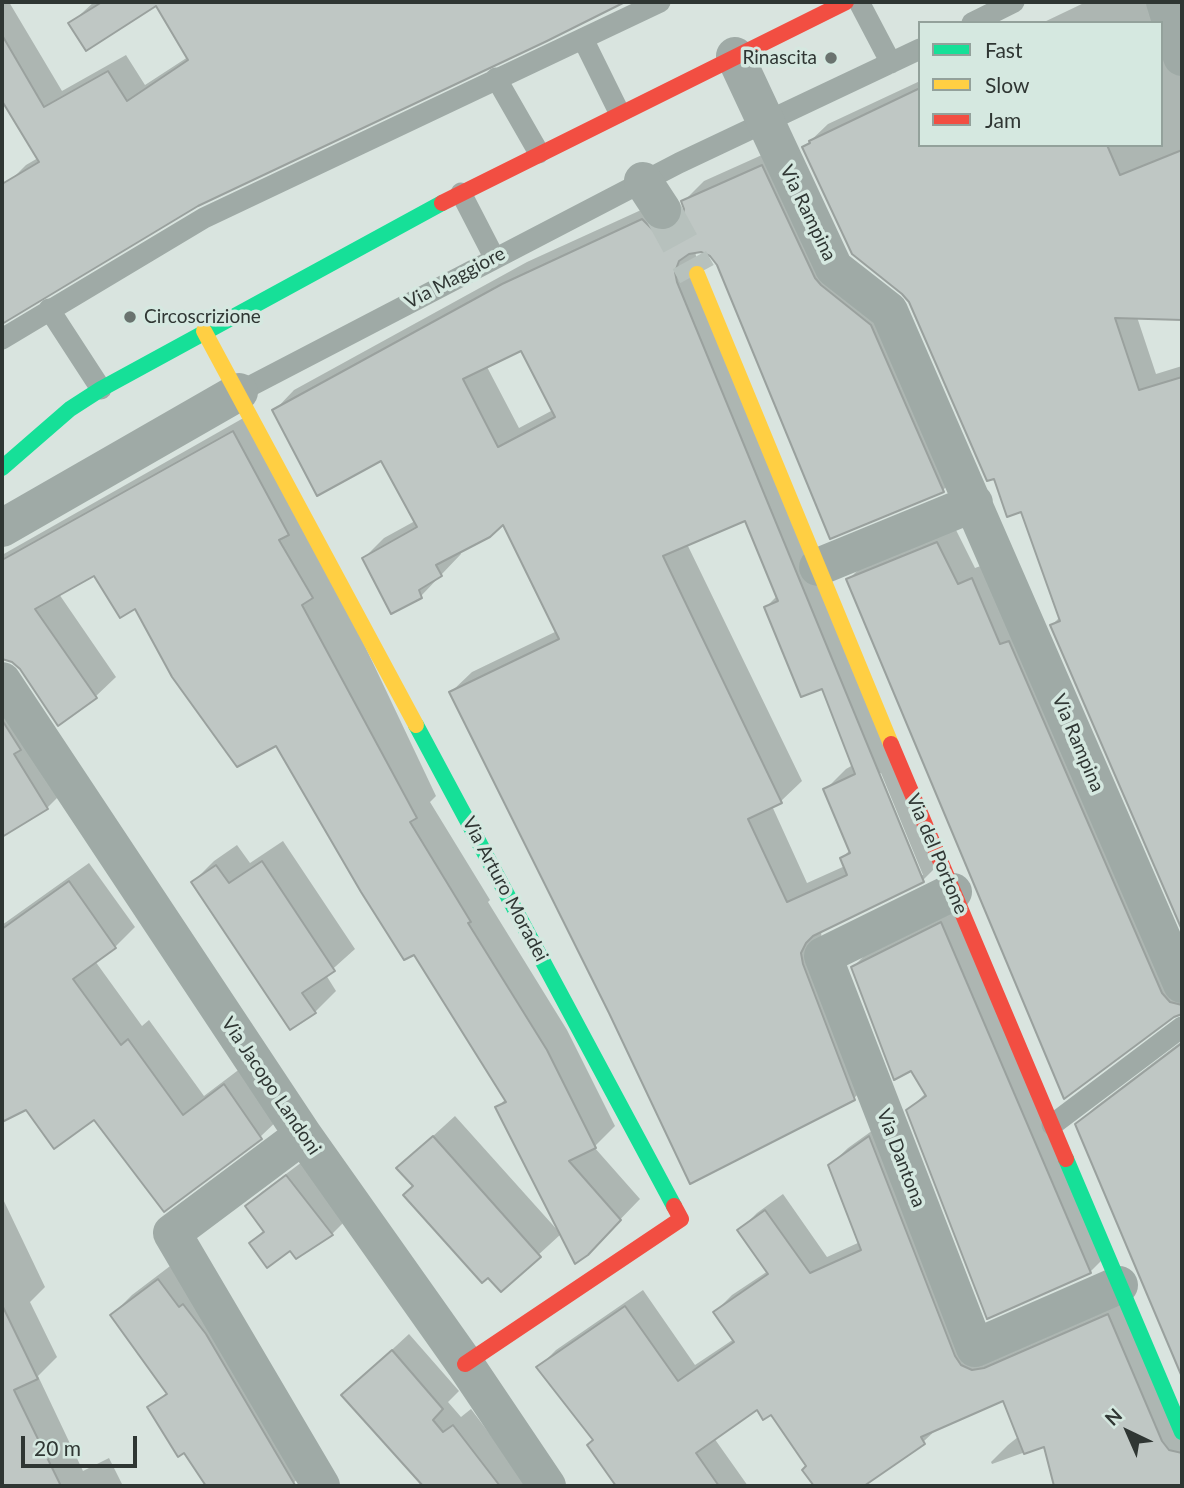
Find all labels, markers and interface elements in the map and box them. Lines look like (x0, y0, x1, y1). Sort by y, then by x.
legend (918, 21, 1163, 147)
text: Fast (985, 37, 1022, 62)
place label: Rinascita (743, 47, 817, 69)
marker: Rinascita (823, 50, 839, 66)
text: Slow (985, 72, 1029, 97)
text: Jam (985, 107, 1021, 132)
street label: Via Rampina (775, 161, 841, 265)
street label: Via Maggiore (401, 242, 509, 314)
place label: Circoscrizione (144, 306, 261, 328)
marker: Circoscrizione (122, 309, 138, 325)
street label: Via Rampina (1047, 691, 1109, 795)
street label: Via del Portone (901, 790, 973, 918)
street label: Via Arturo Moradei (457, 813, 553, 965)
street label: Via Jacopo Landoni (216, 1013, 326, 1159)
street label: Via Dantona (872, 1106, 930, 1210)
north arrow (1093, 1397, 1163, 1467)
text: N (1100, 1403, 1126, 1430)
scale bar (24, 1422, 140, 1466)
text: 20 m (34, 1435, 81, 1460)

